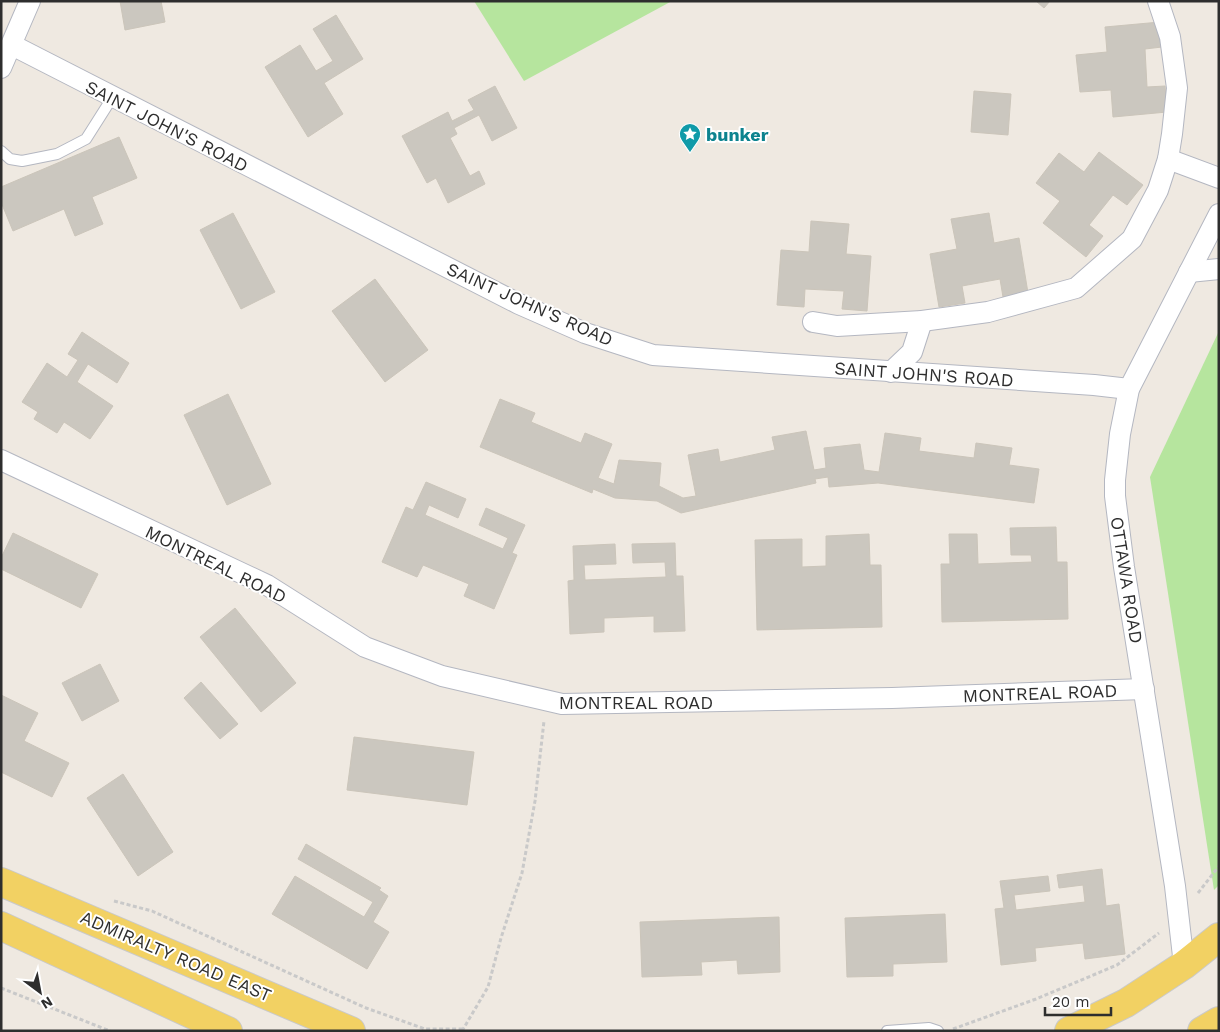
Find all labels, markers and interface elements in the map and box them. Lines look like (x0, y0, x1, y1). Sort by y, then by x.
street label: SAINT JOHN'S ROAD (82, 76, 252, 176)
place icon: bunker (678, 122, 702, 153)
place label: bunker (706, 124, 769, 145)
street label: SAINT JOHN'S ROAD (444, 258, 616, 350)
street label: SAINT JOHN'S ROAD (834, 357, 1014, 391)
street label: OTTAWA ROAD (1107, 515, 1147, 645)
street label: MONTREAL ROAD (142, 521, 290, 607)
street label: MONTREAL ROAD (962, 680, 1118, 706)
street label: MONTREAL ROAD (559, 692, 713, 713)
street label: ADMIRALTY ROAD EAST (77, 906, 275, 1006)
north arrow (15, 967, 65, 1017)
scale bar (1045, 984, 1111, 1016)
text: N (38, 993, 56, 1013)
text: 20 m (1052, 993, 1090, 1011)

